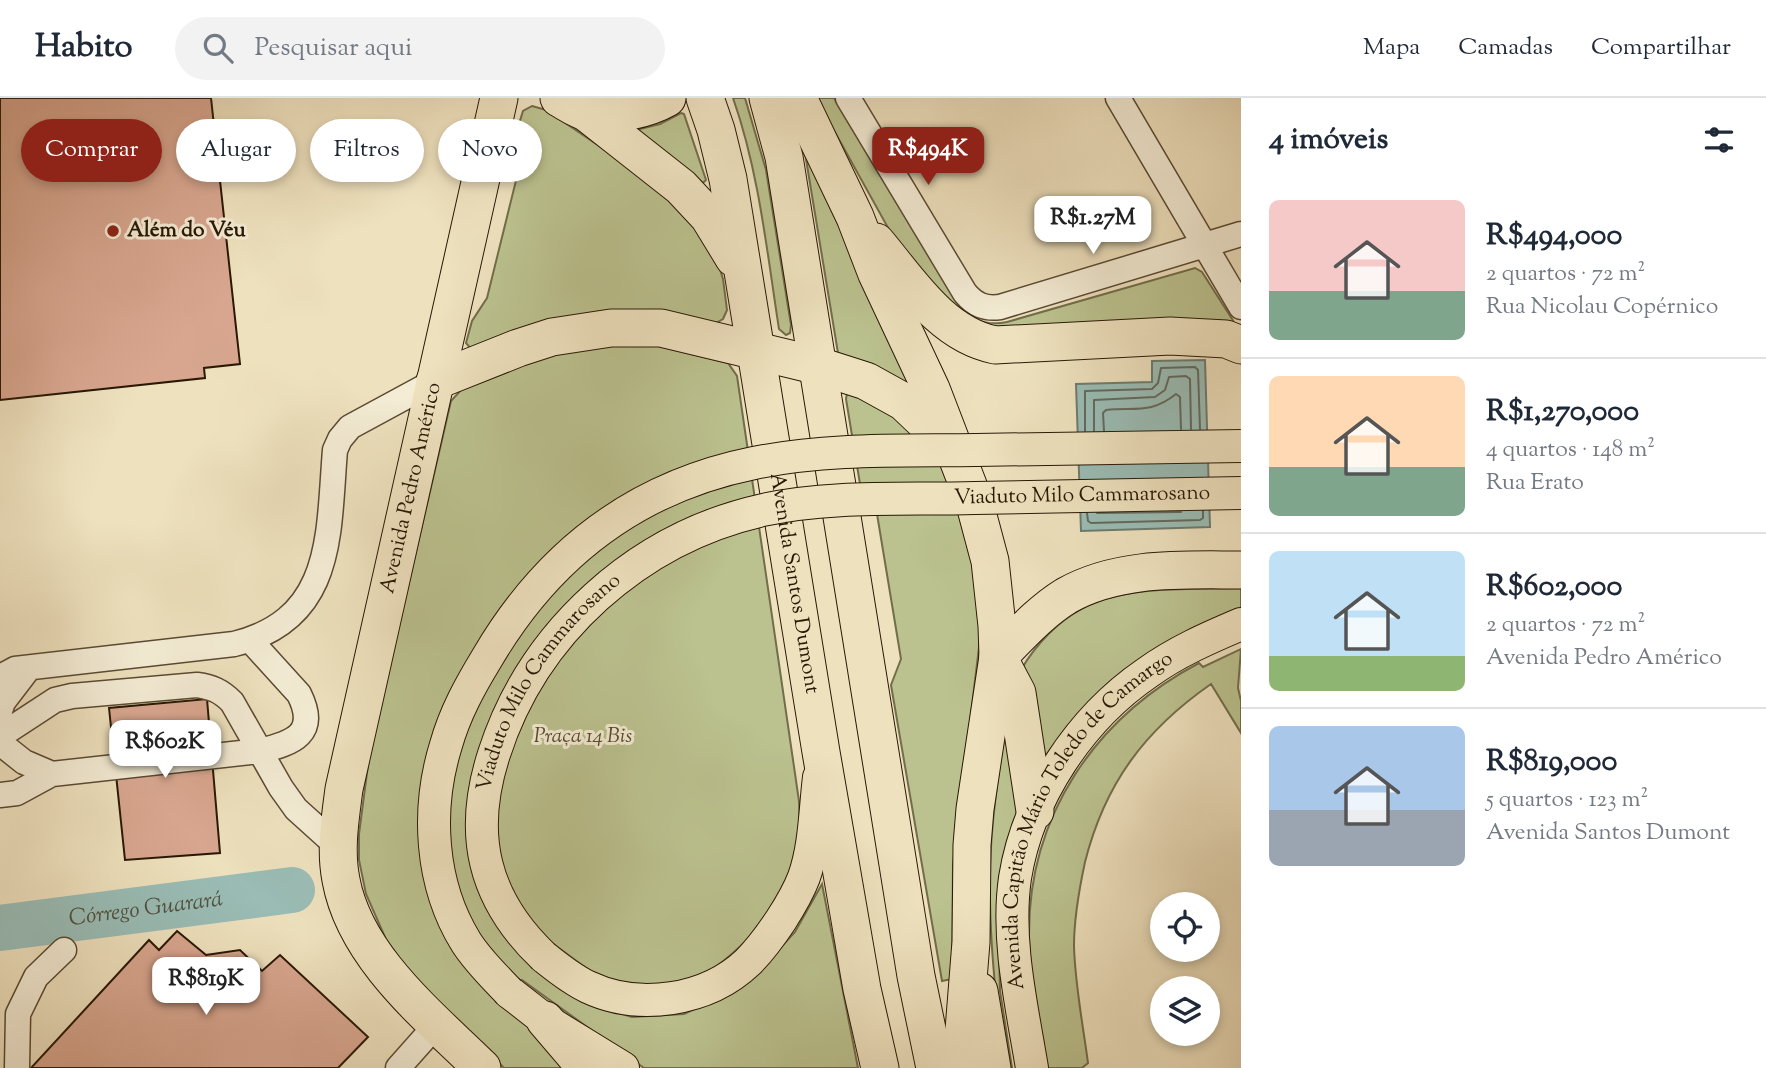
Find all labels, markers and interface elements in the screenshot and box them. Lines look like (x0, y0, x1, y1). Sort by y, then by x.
search box (175, 17, 665, 80)
text: Habito (35, 24, 133, 72)
icon: search (199, 29, 237, 67)
text: Pesquisar aqui (255, 30, 413, 67)
text: Mapa (1363, 31, 1420, 65)
text: Camadas (1458, 31, 1553, 65)
text: Compartilhar (1591, 31, 1731, 65)
chip: Comprar (21, 119, 162, 182)
chip: Alugar (176, 119, 296, 182)
chip: Filtros (310, 119, 424, 182)
chip: Novo (438, 119, 542, 182)
text: 4 imóveis (1269, 119, 1388, 162)
icon: filters (1700, 121, 1738, 159)
pin: R$494K (871, 127, 985, 187)
text: R$494K (888, 133, 968, 166)
pin: R$1.27M (1028, 197, 1158, 256)
text: R$1.27M (1050, 202, 1136, 235)
text: R$494,000 (1486, 215, 1622, 258)
place label: Além do Véu (127, 216, 247, 246)
marker: Além do Véu (105, 223, 121, 239)
icon: home (1325, 228, 1409, 312)
text: 2 quartos · 72 m² (1486, 258, 1645, 291)
text: Rua Nicolau Copérnico (1486, 291, 1718, 324)
street label: Avenida Pedro Américo (373, 380, 450, 596)
text: R$1,270,000 (1486, 391, 1639, 434)
icon: home (1325, 404, 1409, 488)
text: 4 quartos · 148 m² (1486, 434, 1655, 467)
text: Rua Erato (1486, 467, 1584, 500)
street label: Avenida Santos Dumont (761, 471, 826, 696)
street label: Viaduto Milo Cammarosano (954, 479, 1210, 513)
street label: Viaduto Milo Cammarosano (470, 566, 628, 794)
text: R$602,000 (1486, 566, 1622, 609)
icon: home (1325, 579, 1409, 663)
text: 2 quartos · 72 m² (1486, 609, 1645, 642)
text: Avenida Pedro Américo (1486, 642, 1722, 675)
street label: Avenida Capitão Mário Toledo de Camargo (997, 644, 1179, 992)
pin: R$602K (108, 720, 222, 780)
park label: Praça 14 Bis (534, 722, 632, 752)
text: R$602K (125, 726, 205, 759)
text: R$819,000 (1486, 741, 1617, 784)
icon: home (1325, 754, 1409, 838)
text: 5 quartos · 123 m² (1486, 784, 1648, 817)
text: Avenida Santos Dumont (1486, 817, 1730, 850)
water label: Córrego Guarará (67, 883, 225, 935)
map controls (1150, 892, 1220, 1046)
button: locate (1150, 892, 1220, 962)
pin: R$819K (149, 958, 263, 1017)
text: R$819K (168, 963, 244, 996)
button: layers (1150, 976, 1220, 1046)

